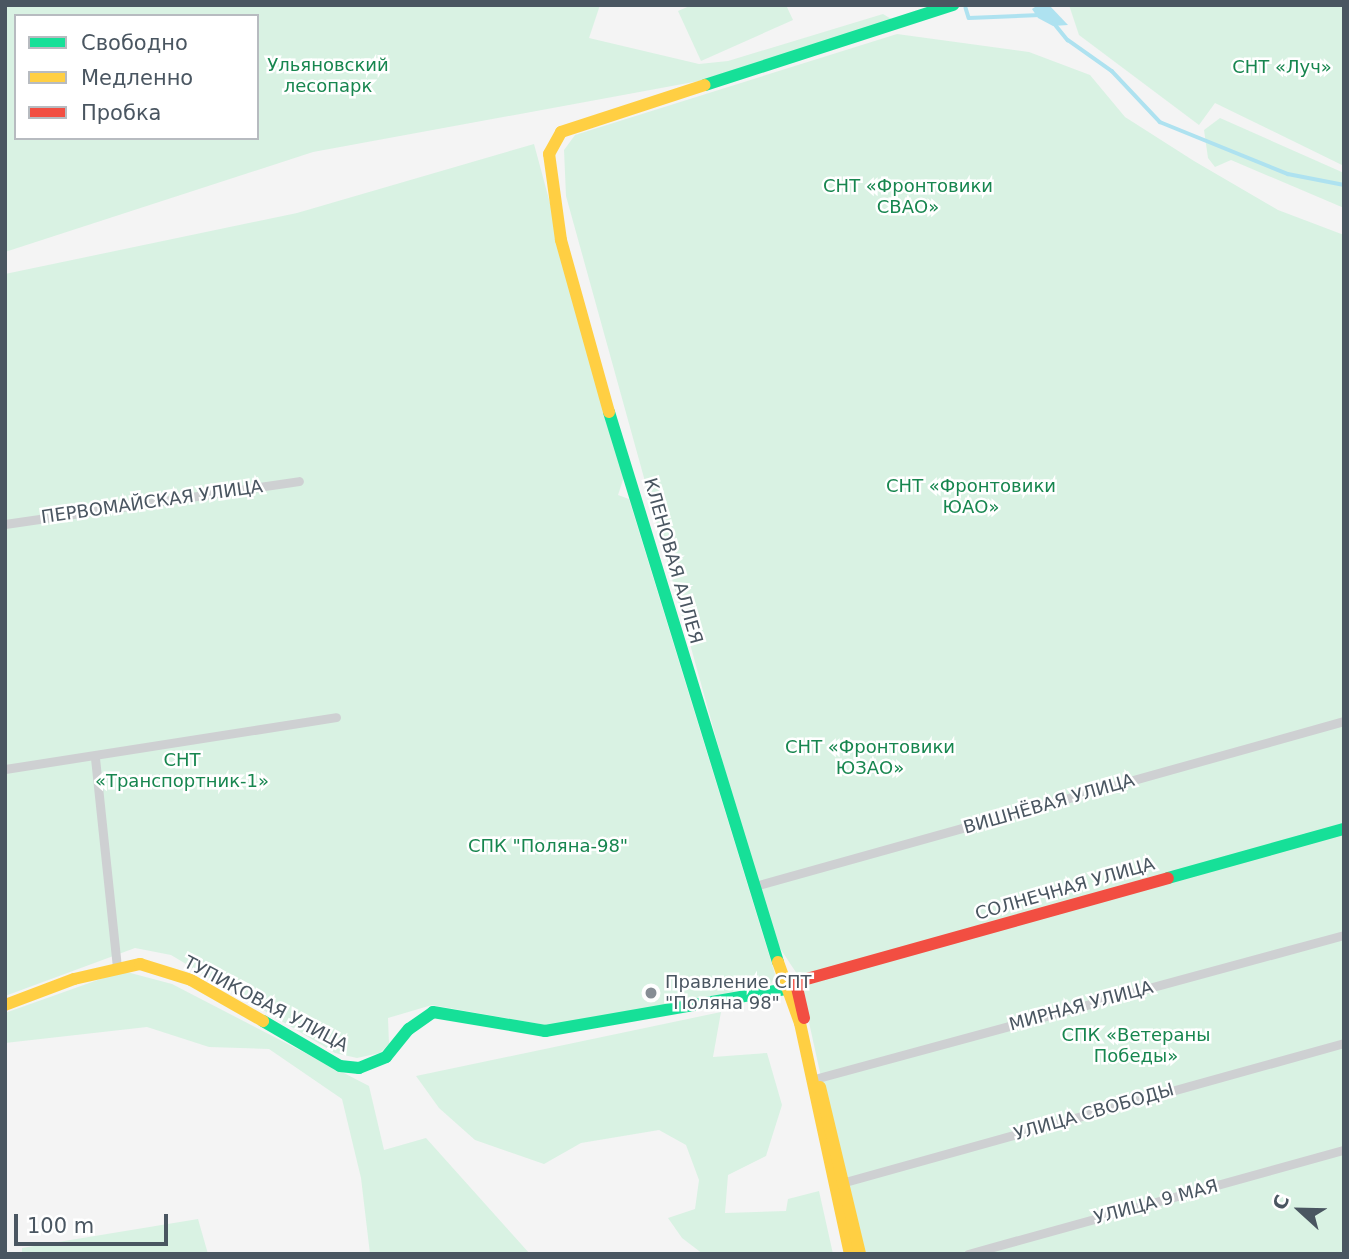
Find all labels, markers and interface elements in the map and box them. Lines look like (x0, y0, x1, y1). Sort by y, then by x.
legend (14, 14, 259, 140)
text: Свободно (81, 31, 188, 55)
park label: Ульяновский лесопарк (267, 55, 389, 98)
park label: СНТ «Луч» (1232, 56, 1332, 78)
text: Медленно (81, 66, 193, 90)
text: Пробка (81, 101, 161, 125)
park label: СНТ «Фронтовики СВАО» (823, 176, 993, 218)
street label: ПЕРВОМАЙСКАЯ УЛИЦА (40, 476, 264, 528)
street label: КЛЕНОВАЯ АЛЛЕЯ (639, 476, 707, 646)
park label: СНТ «Фронтовики ЮАО» (886, 476, 1056, 518)
park label: СНТ «Фронтовики ЮЗАО» (785, 737, 955, 780)
park label: СНТ «Транспортник-1» (95, 750, 269, 792)
street label: ВИШНЁВАЯ УЛИЦА (961, 769, 1137, 839)
park label: СПК "Поляна-98" (468, 835, 628, 857)
street label: СОЛНЕЧНАЯ УЛИЦА (973, 853, 1157, 925)
street label: ТУПИКОВАЯ УЛИЦА (180, 951, 352, 1057)
place label: Правление СПТ "Поляна 98" (665, 972, 812, 1014)
street label: МИРНАЯ УЛИЦА (1007, 976, 1155, 1036)
marker: Правление СПТ "Поляна 98" (643, 985, 659, 1001)
park label: СПК «Ветераны Победы» (1061, 1025, 1211, 1068)
street label: УЛИЦА СВОБОДЫ (1011, 1079, 1177, 1145)
street label: УЛИЦА 9 МАЯ (1092, 1175, 1220, 1229)
north arrow (1265, 1175, 1335, 1245)
text: С (1268, 1192, 1293, 1213)
scale bar (18, 1200, 172, 1244)
text: 100 m (27, 1214, 94, 1238)

